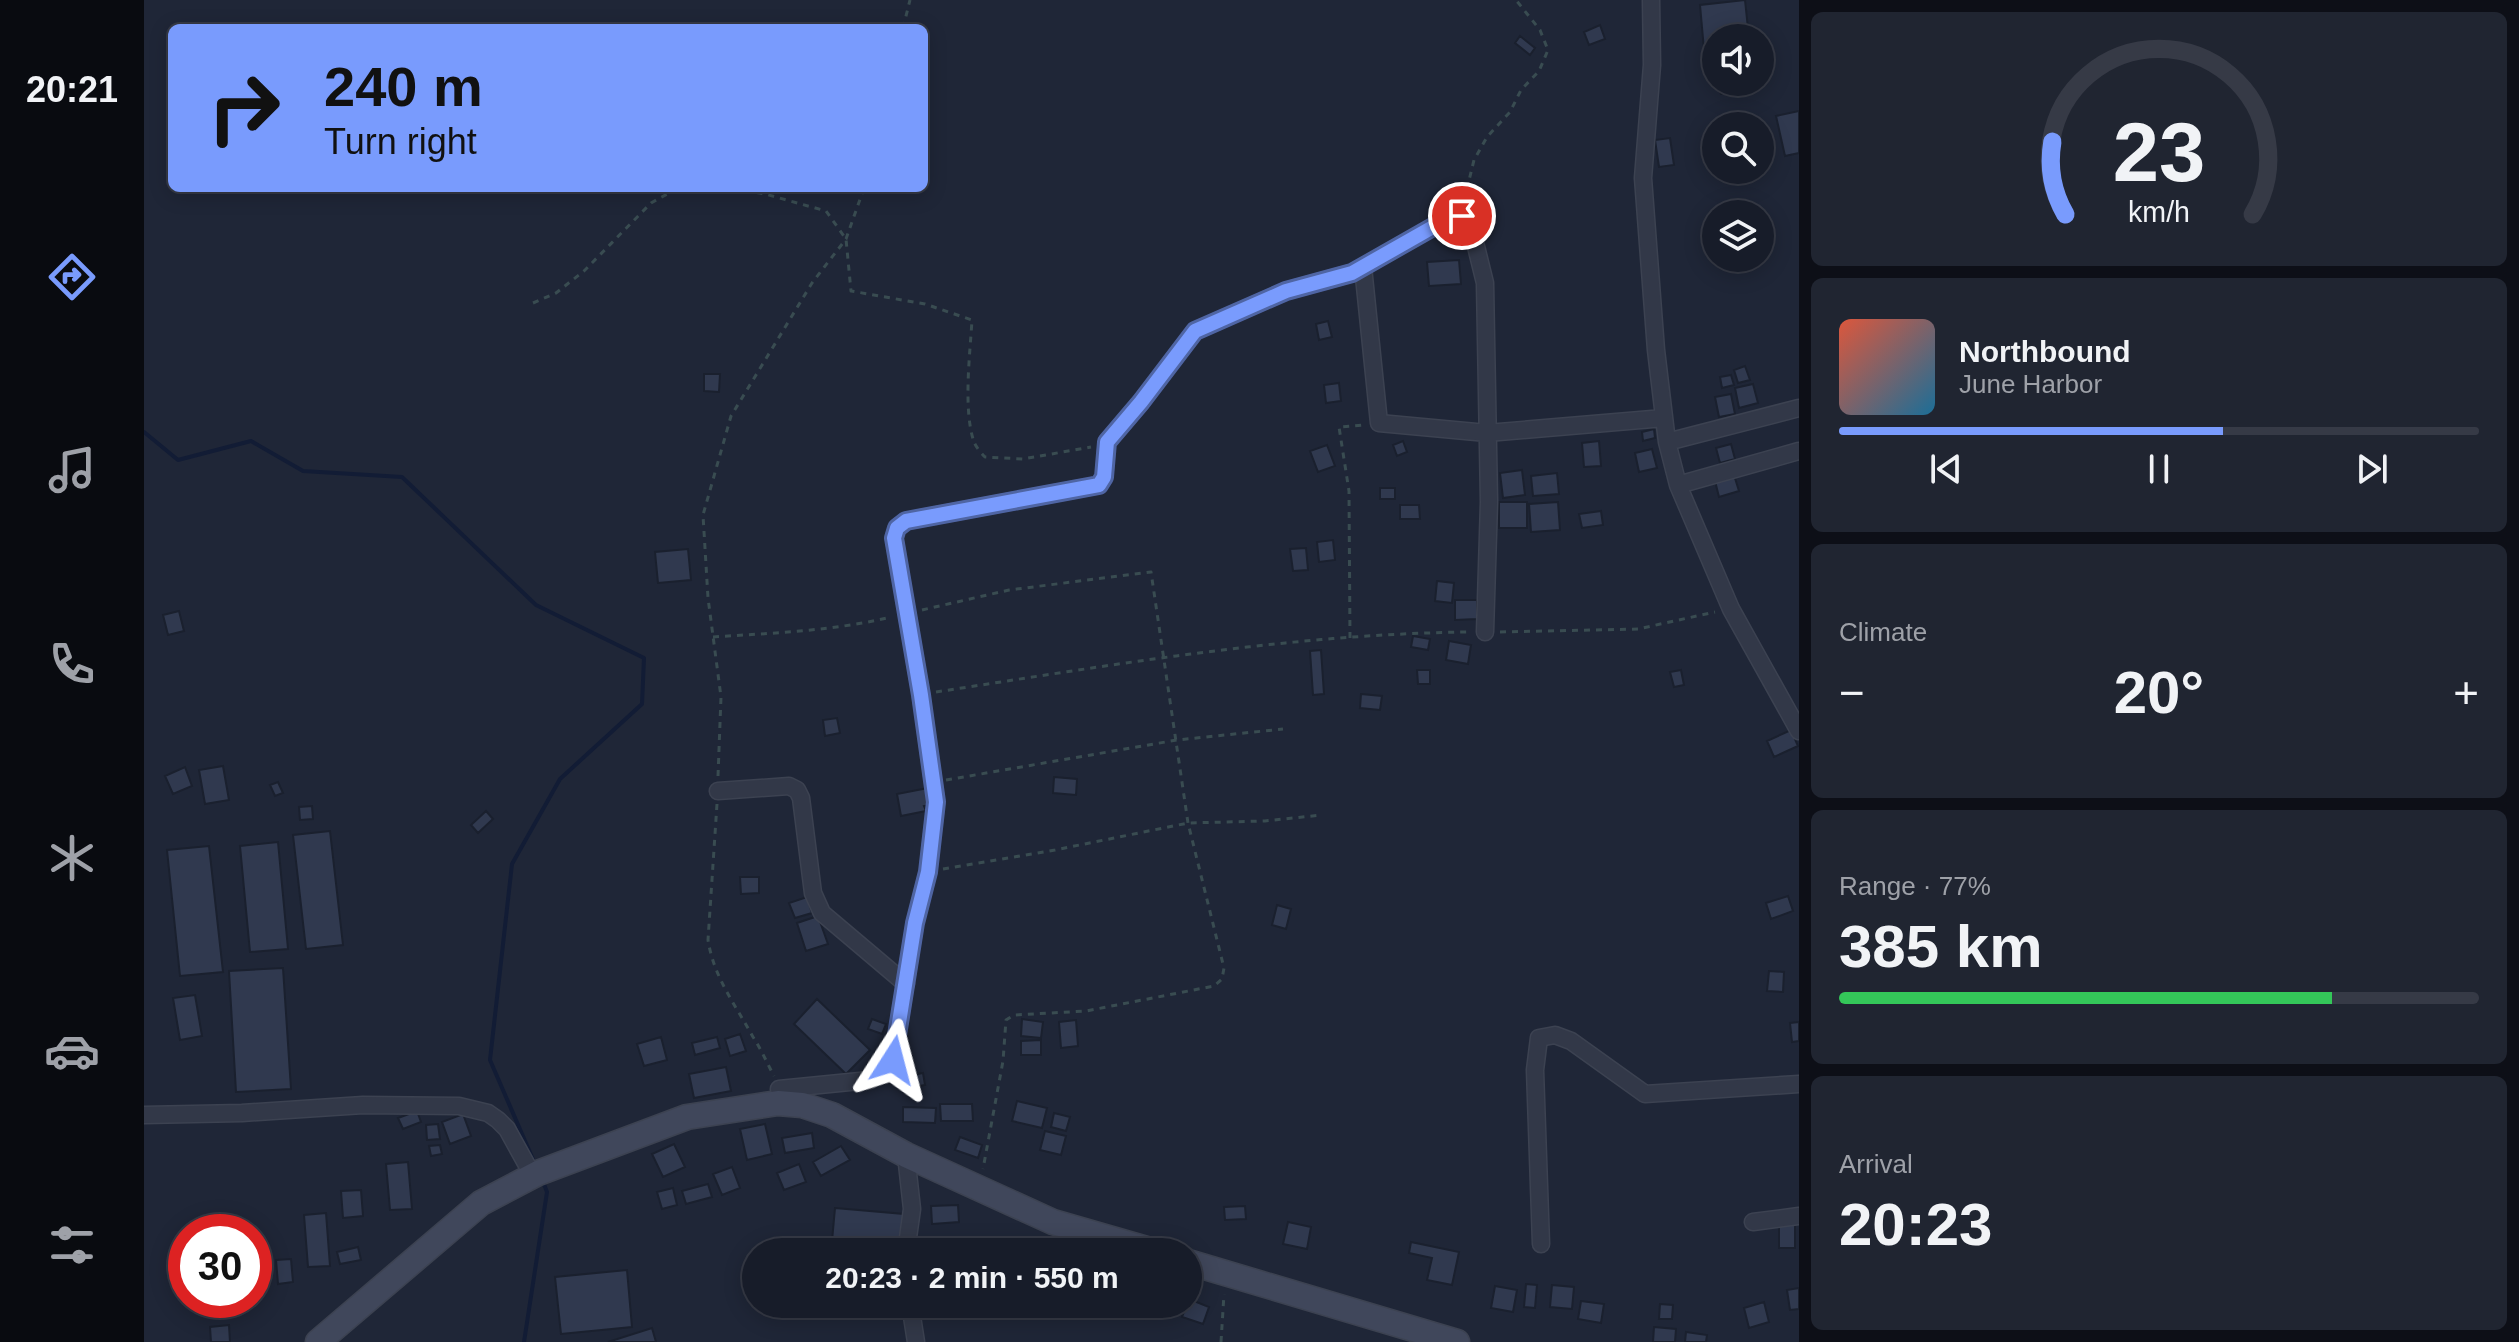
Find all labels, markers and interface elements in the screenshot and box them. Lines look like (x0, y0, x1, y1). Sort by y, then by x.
map controls (1702, 24, 1774, 272)
button: sound (1702, 24, 1774, 96)
text: 240 m (324, 55, 483, 118)
icon: right (192, 56, 296, 160)
text: 20:21 (26, 69, 118, 110)
text: 23 (2113, 106, 2205, 199)
button: search (1702, 112, 1774, 184)
text: Turn right (324, 121, 477, 162)
pin (1428, 182, 1496, 250)
icon: arrive (1440, 194, 1484, 238)
text: km/h (2128, 196, 2190, 228)
button: layers (1702, 200, 1774, 272)
icon: directions (44, 249, 100, 305)
text: Northbound (1959, 335, 2131, 368)
text: June Harbor (1959, 369, 2102, 399)
icon: music (44, 442, 100, 498)
icon: previous (1924, 447, 1968, 491)
icon: pause (2137, 447, 2181, 491)
icon: next (2350, 447, 2394, 491)
text: Climate (1839, 617, 1927, 647)
icon: phone (44, 636, 100, 692)
text: 20° (2114, 659, 2204, 726)
text: − (1839, 668, 1865, 717)
text: + (2453, 668, 2479, 717)
icon: climate (44, 830, 100, 886)
text: Range · 77% (1839, 871, 1991, 901)
text: 385 km (1839, 913, 2043, 980)
position arrow (851, 1018, 935, 1102)
icon: car (44, 1023, 100, 1079)
text: Arrival (1839, 1149, 1913, 1179)
text: 20:23 (1839, 1191, 1992, 1258)
speed limit sign: 30 (168, 1214, 272, 1318)
icon: filters (44, 1217, 100, 1273)
text: 20:23 · 2 min · 550 m (825, 1261, 1119, 1294)

